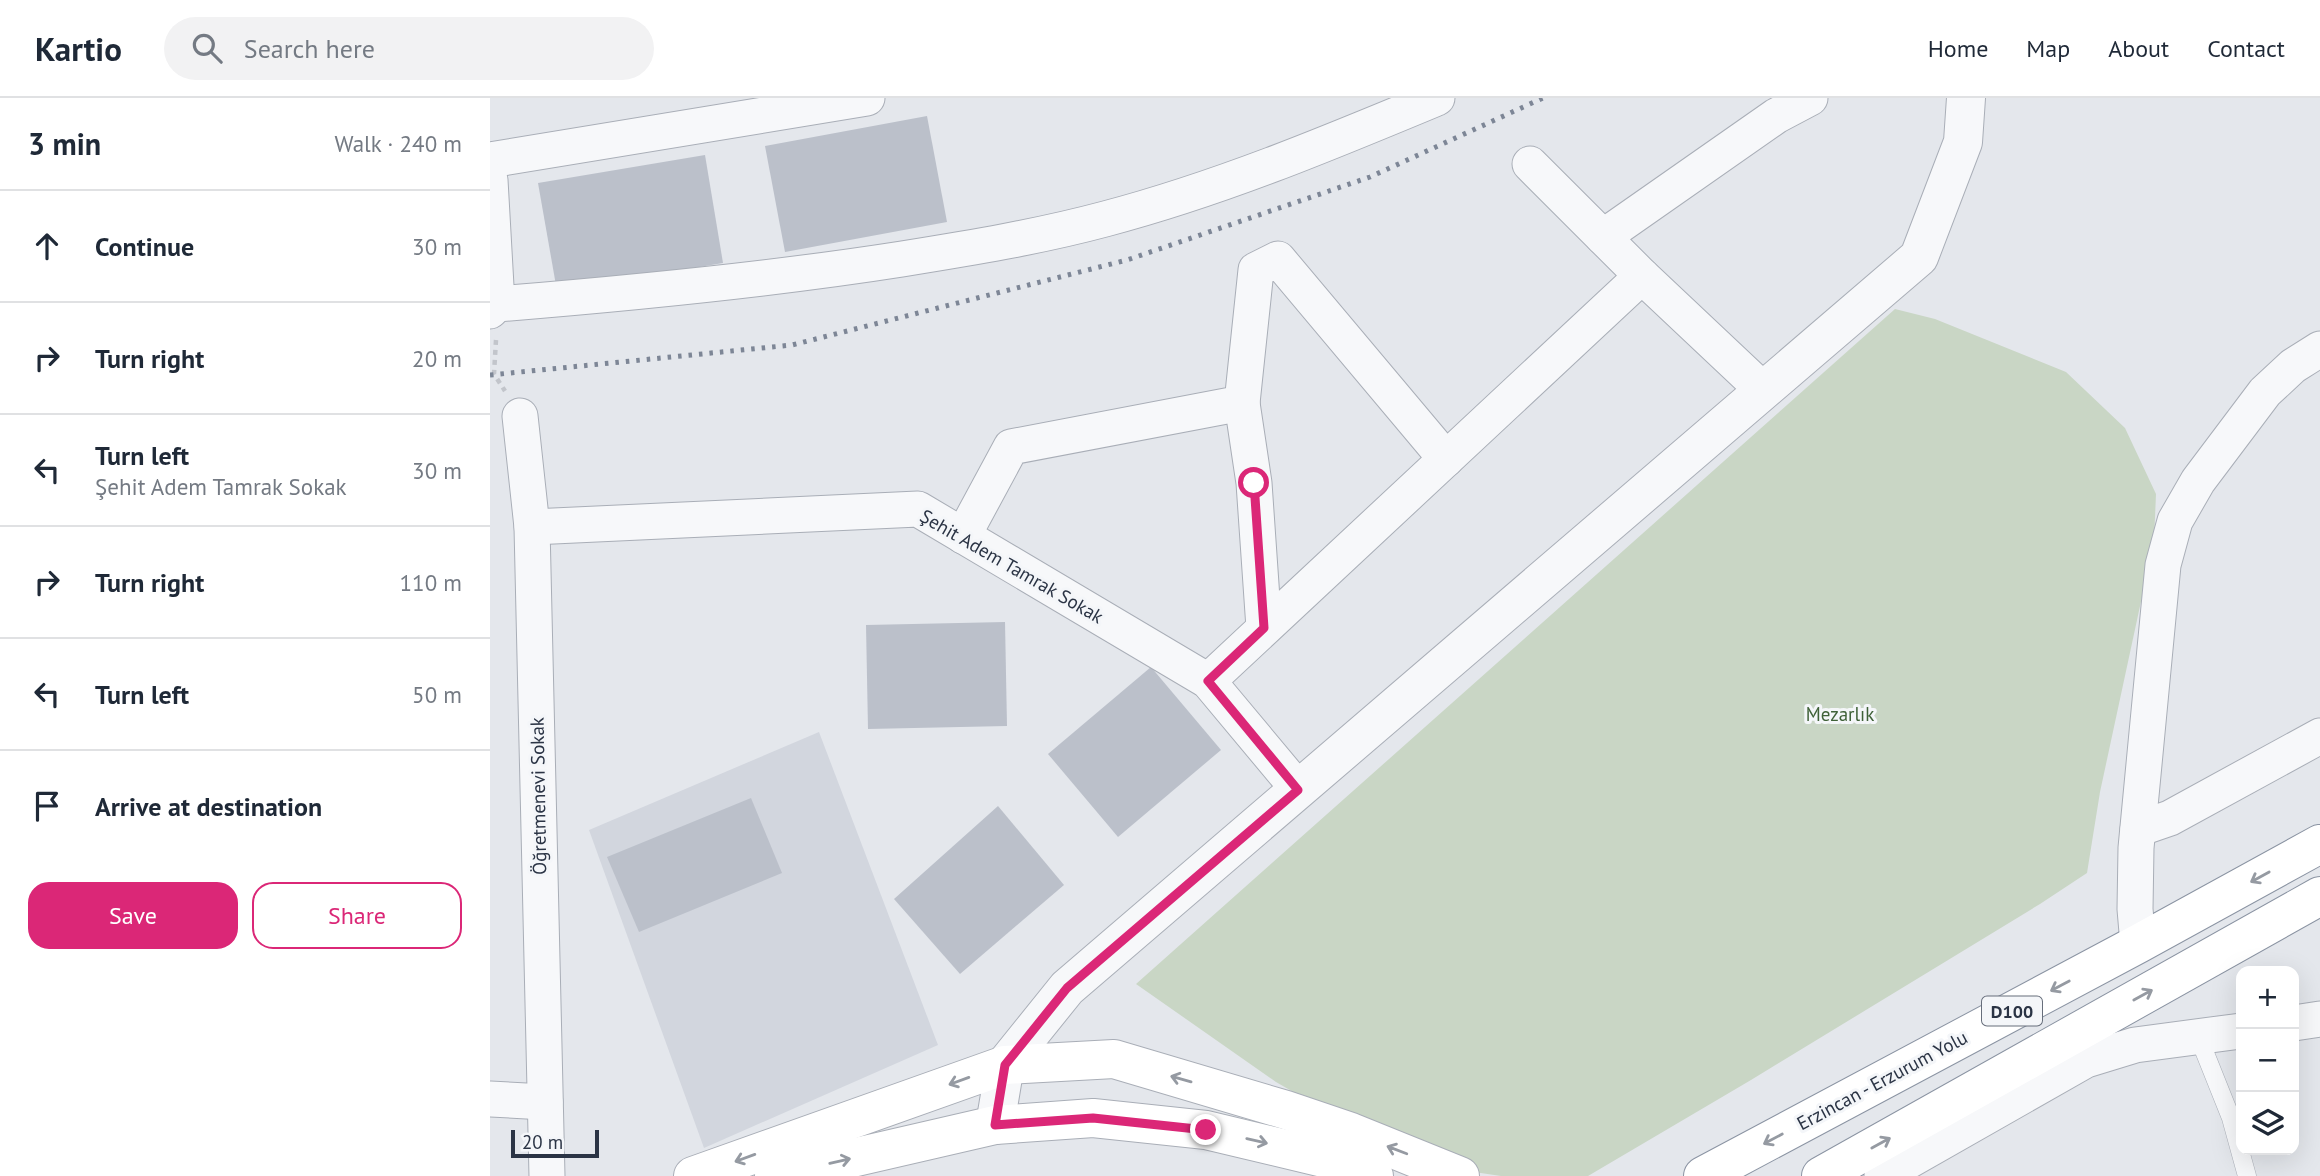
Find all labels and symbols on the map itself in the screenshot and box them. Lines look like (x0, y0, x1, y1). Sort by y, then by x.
route start (1238, 467, 1269, 498)
street label: Şehit Adem Tamrak Sokak (916, 504, 1108, 628)
park label: Mezarlık (1806, 702, 1874, 726)
street label: Öğretmenevi Sokak (525, 717, 551, 875)
one-way arrow (2250, 871, 2271, 884)
one-way arrow (2051, 979, 2071, 993)
one-way arrow (2133, 988, 2153, 1002)
road number: D100 (1982, 996, 2042, 1026)
street label: Erzincan - Erzurum Yolu (1793, 1025, 1971, 1135)
one-way arrow (1170, 1071, 1192, 1084)
one-way arrow (949, 1076, 970, 1089)
route end (1190, 1114, 1221, 1145)
scale bar (511, 1127, 598, 1159)
one-way arrow (1763, 1132, 1784, 1146)
one-way arrow (1245, 1135, 1268, 1149)
one-way arrow (1870, 1136, 1890, 1150)
one-way arrow (1386, 1143, 1408, 1156)
one-way arrow (734, 1153, 756, 1165)
one-way arrow (828, 1153, 851, 1167)

